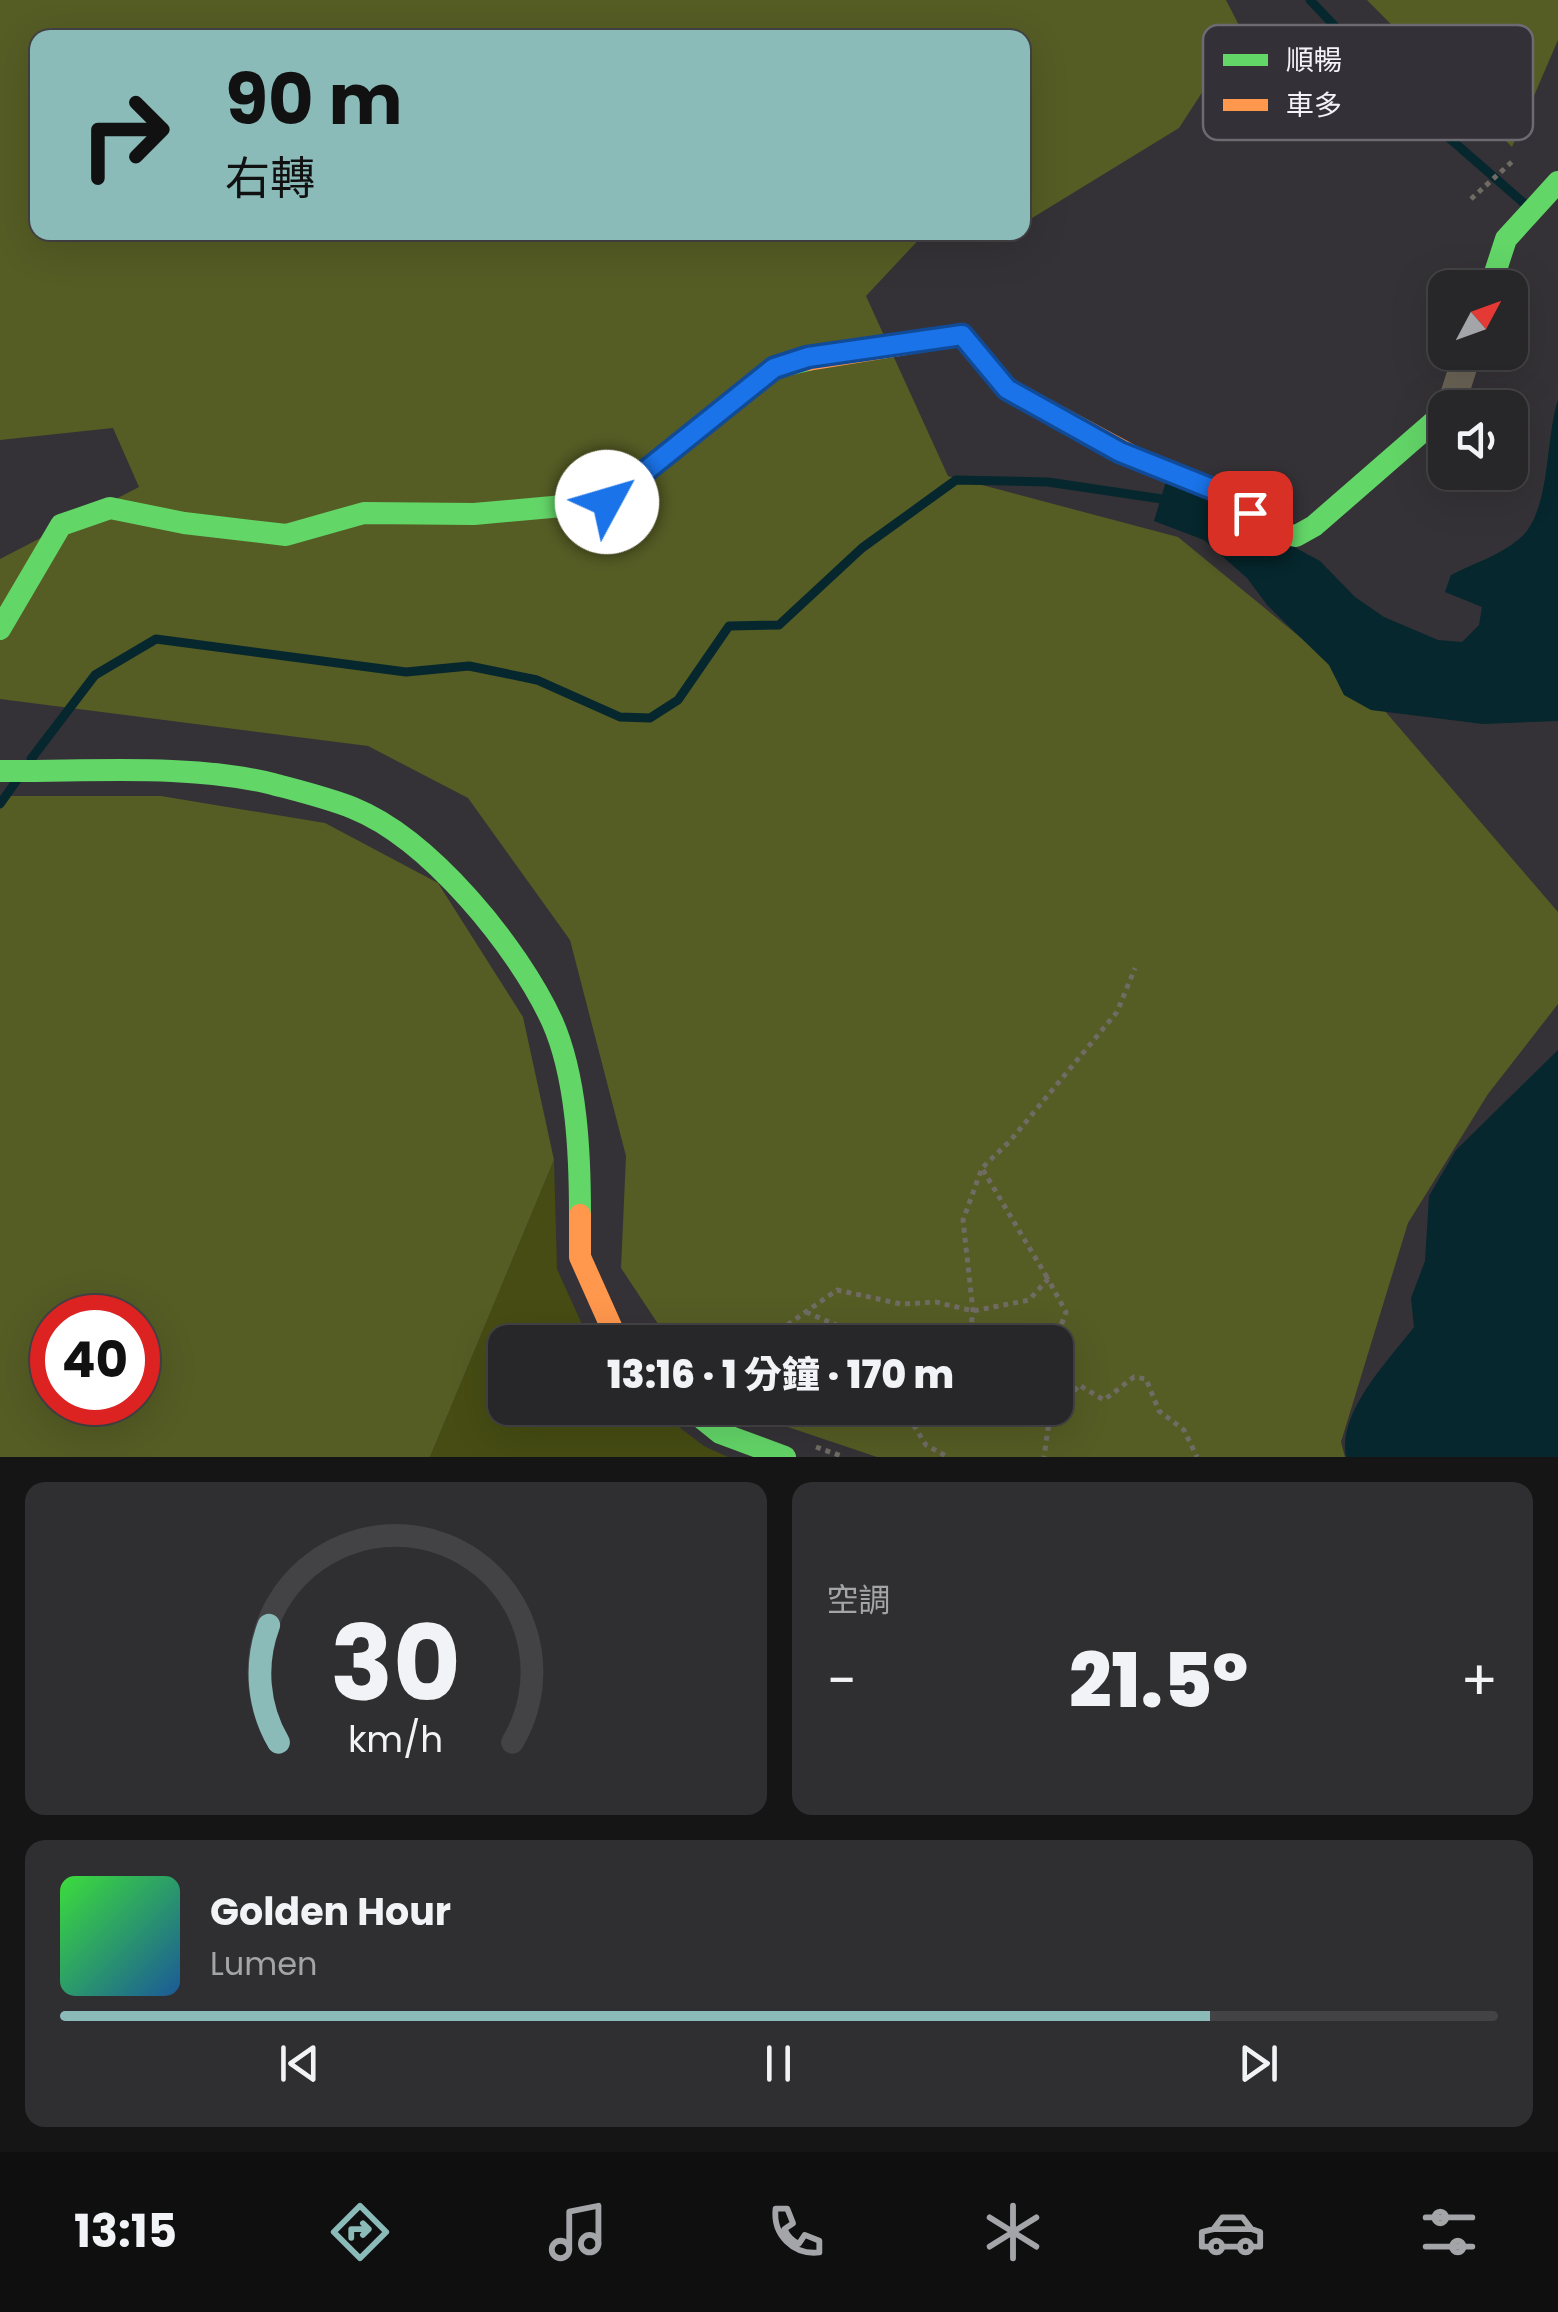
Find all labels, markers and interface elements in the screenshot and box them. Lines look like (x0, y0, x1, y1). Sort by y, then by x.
legend (1203, 25, 1533, 140)
text: 順暢 (1286, 41, 1342, 80)
text: 90 m (225, 50, 403, 149)
icon: right (60, 70, 190, 200)
text: 車多 (1286, 86, 1342, 125)
text: 右轉 (225, 147, 315, 210)
north arrow (1428, 270, 1528, 370)
map controls (1428, 270, 1528, 490)
button: sound (1428, 390, 1528, 490)
position arrow (555, 450, 659, 554)
pin (1208, 471, 1293, 556)
icon: arrive (1223, 486, 1278, 541)
speed limit sign: 40 (30, 1295, 160, 1425)
text: 13:16 · 1 分鐘 · 170 m (607, 1348, 954, 1401)
text: 空調 (827, 1577, 891, 1622)
text: 30 (330, 1591, 461, 1736)
text: 21.5° (1069, 1628, 1248, 1733)
text: − (827, 1642, 857, 1719)
text: + (1460, 1642, 1498, 1719)
text: km/h (348, 1714, 443, 1765)
text: Golden Hour (210, 1885, 451, 1938)
text: Lumen (210, 1941, 318, 1986)
icon: previous (272, 2036, 327, 2091)
icon: pause (751, 2036, 806, 2091)
icon: next (1231, 2036, 1286, 2091)
icon: directions (325, 2197, 395, 2267)
icon: music (543, 2197, 613, 2267)
icon: phone (761, 2197, 831, 2267)
icon: climate (978, 2197, 1048, 2267)
icon: car (1196, 2197, 1266, 2267)
icon: filters (1414, 2197, 1484, 2267)
text: 13:15 (74, 2200, 177, 2263)

